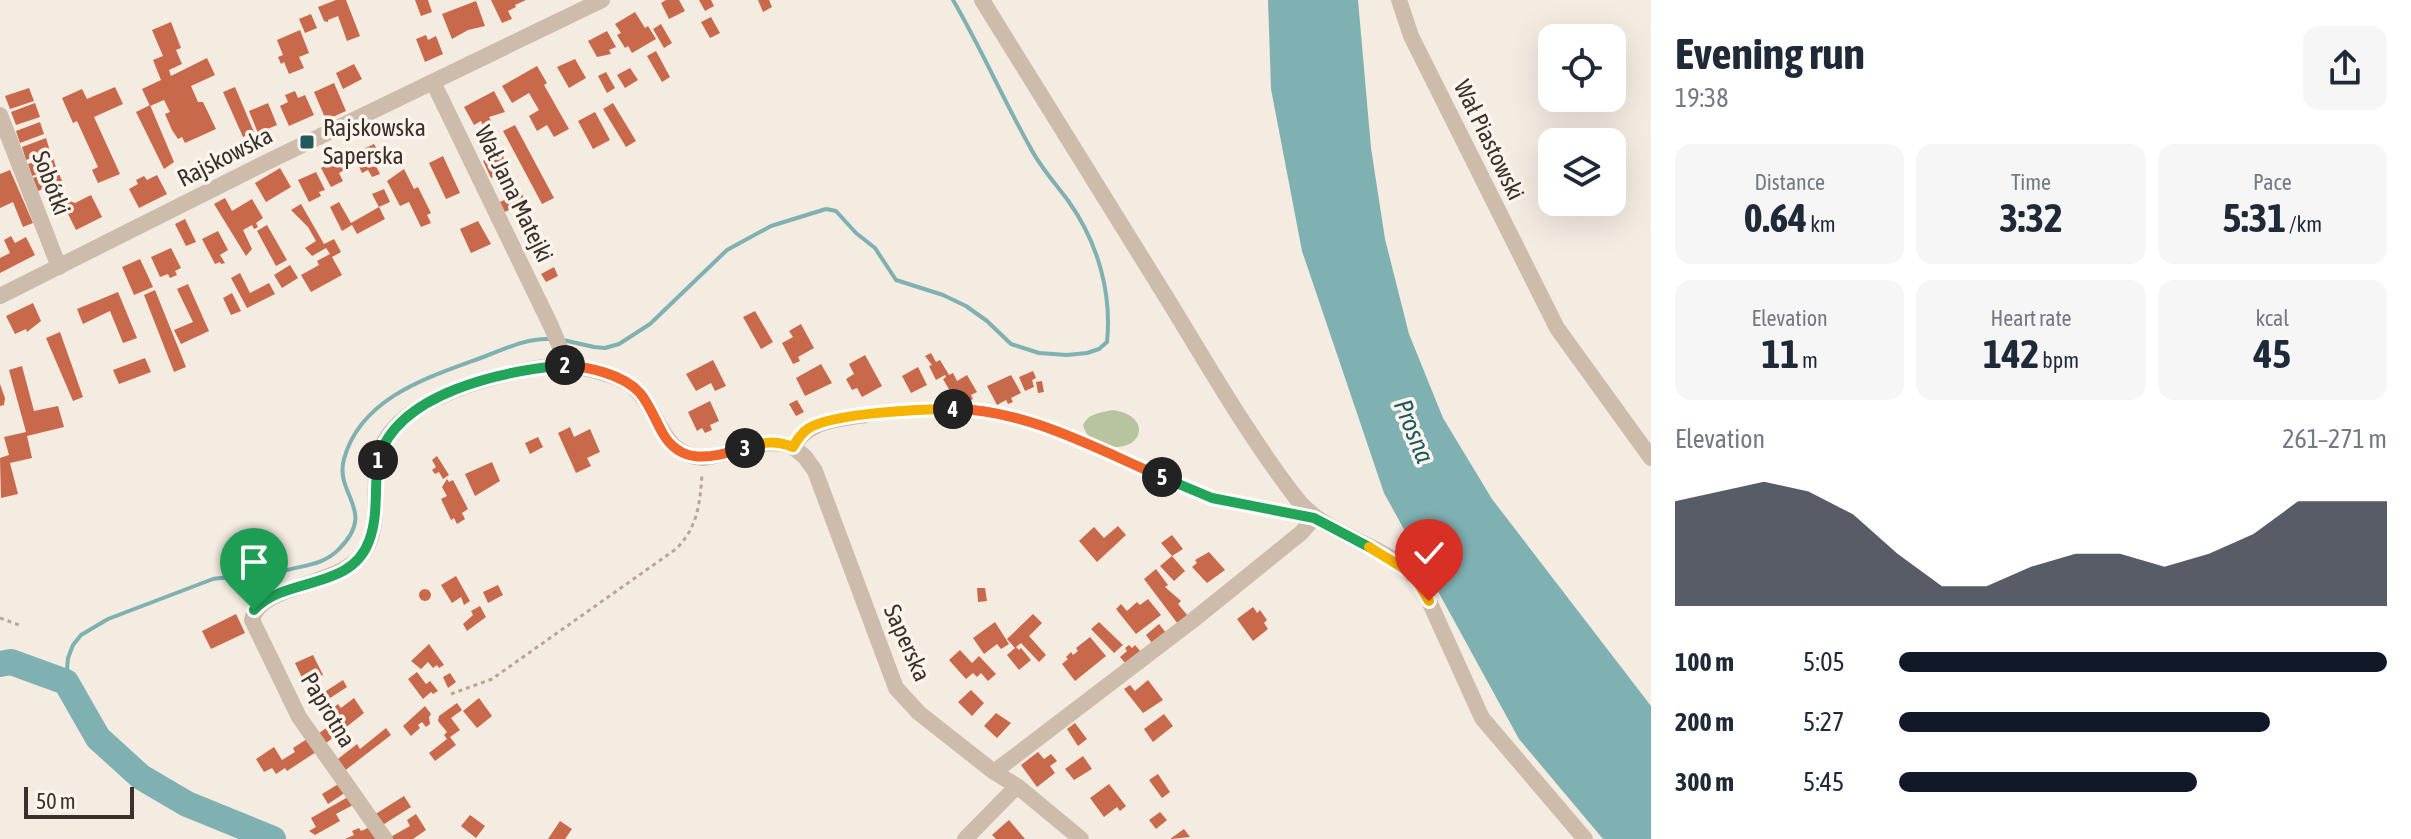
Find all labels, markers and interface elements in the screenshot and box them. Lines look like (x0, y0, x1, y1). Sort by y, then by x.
map controls (1538, 24, 1626, 216)
button: locate (1538, 24, 1626, 112)
button: share (2303, 26, 2387, 110)
text: Evening run (1675, 28, 1865, 78)
street label: Wał Piastowski (1449, 76, 1530, 204)
text: 19:38 (1675, 83, 1729, 113)
place label: Rajskowska Saperska (323, 114, 426, 169)
street label: Rajskowska (173, 121, 277, 192)
street label: Wał Jana Matejki (470, 121, 559, 266)
button: layers (1538, 128, 1626, 216)
marker: Rajskowska Saperska (298, 133, 316, 151)
street label: Sobótki (27, 147, 76, 219)
text: Distance (1754, 169, 1825, 195)
text: Time (2011, 169, 2051, 195)
text: Pace (2253, 169, 2292, 195)
text: 0.64 (1744, 195, 1807, 240)
text: 3:32 (1999, 195, 2063, 240)
text: 5:31 (2223, 195, 2286, 240)
text: km (1807, 211, 1836, 237)
text: /km (2286, 211, 2322, 237)
text: Elevation (1752, 305, 1828, 331)
text: Heart rate (1990, 305, 2072, 331)
text: kcal (2256, 305, 2289, 331)
text: 11 (1761, 331, 1799, 376)
text: 142 (1983, 331, 2039, 376)
text: 45 (2254, 331, 2291, 376)
pin: 2 (545, 345, 585, 385)
text: m (1799, 347, 1818, 373)
text: bpm (2039, 347, 2079, 373)
text: 2 (560, 352, 570, 378)
pin: 4 (933, 389, 973, 429)
water label: Prosna (1388, 395, 1440, 467)
text: 4 (948, 396, 958, 422)
text: Elevation (1675, 424, 1765, 454)
text: 261–271 m (2282, 424, 2387, 454)
pin: 3 (725, 428, 765, 468)
text: 3 (740, 435, 750, 461)
pin: 1 (358, 440, 398, 480)
text: 1 (373, 447, 383, 473)
pin: 5 (1142, 457, 1182, 497)
text: 5 (1157, 464, 1167, 490)
pin (1395, 519, 1463, 601)
pin (220, 528, 288, 610)
icon: check (1407, 531, 1451, 575)
icon: arrive (232, 540, 276, 584)
street label: Saperska (879, 600, 936, 685)
text: 100 m (1675, 647, 1734, 677)
text: 5:05 (1803, 647, 1845, 677)
street label: Paprotna (296, 668, 361, 752)
text: 200 m (1675, 707, 1734, 737)
text: 5:27 (1803, 707, 1844, 737)
text: 300 m (1675, 767, 1734, 797)
text: 5:45 (1803, 767, 1844, 797)
scale bar (24, 783, 134, 819)
text: 50 m (36, 788, 76, 814)

